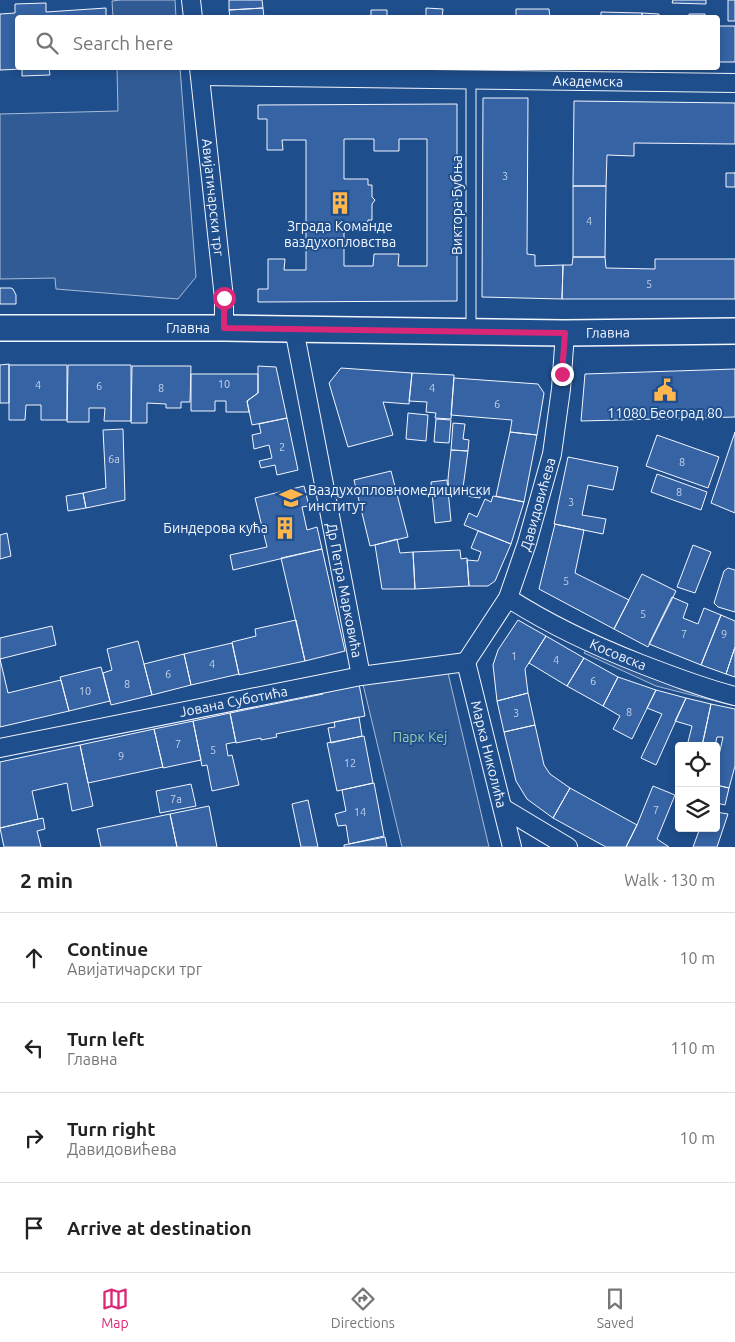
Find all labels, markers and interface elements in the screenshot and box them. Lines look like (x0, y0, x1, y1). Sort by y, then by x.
search box (15, 15, 720, 70)
icon: search (33, 29, 61, 57)
text: Search here (73, 32, 173, 54)
street label: Академска (553, 73, 623, 90)
street label: Авијатичарски трг (199, 138, 227, 257)
street label: Виктора Бубња (449, 155, 465, 255)
house number: 3 (502, 170, 508, 182)
building icon: Зграда Команде ваздухопловства (327, 190, 353, 216)
house number: 4 (586, 215, 592, 227)
place label: Зграда Команде ваздухопловства (284, 218, 396, 250)
house number: 5 (646, 278, 652, 290)
route start (213, 287, 236, 310)
street label: Главна (166, 320, 210, 336)
street label: Главна (586, 324, 630, 341)
route end (551, 363, 574, 386)
public building icon: 11080 Београд 80 (652, 377, 678, 403)
house number: 10 (218, 378, 230, 390)
house number: 4 (35, 379, 41, 391)
house number: 6 (96, 380, 102, 392)
house number: 8 (158, 382, 164, 394)
house number: 4 (429, 382, 435, 394)
house number: 6 (494, 398, 500, 410)
place label: 11080 Београд 80 (607, 405, 723, 421)
house number: 2 (279, 441, 285, 453)
house number: 6a (108, 453, 120, 465)
street label: Давидовићева (517, 456, 559, 553)
house number: 8 (679, 456, 685, 468)
place label: Ваздухопловномедицински институт (308, 482, 491, 514)
school or university icon: Ваздухопловномедицински институт (278, 485, 304, 511)
house number: 8 (676, 486, 682, 498)
house number: 3 (568, 496, 574, 508)
building icon: Биндерова кућа (272, 515, 298, 541)
place label: Биндерова кућа (163, 520, 268, 536)
street label: Др Петра Марковића (324, 521, 365, 659)
house number: 5 (563, 575, 569, 587)
house number: 5 (640, 608, 646, 620)
house number: 7 (681, 628, 687, 640)
house number: 9 (721, 628, 727, 640)
street label: Косовска (587, 635, 649, 673)
house number: 1 (511, 650, 517, 662)
house number: 4 (553, 654, 559, 666)
house number: 4 (209, 658, 215, 670)
house number: 6 (165, 668, 171, 680)
house number: 6 (590, 675, 596, 687)
house number: 8 (124, 678, 130, 690)
street label: Јована Суботића (178, 683, 289, 720)
house number: 10 (79, 685, 91, 697)
street label: Марка Николића (468, 699, 510, 810)
house number: 8 (626, 706, 632, 718)
house number: 3 (513, 707, 519, 719)
park label: Парк Кеј (393, 729, 448, 745)
house number: 7 (175, 738, 181, 750)
map controls (675, 742, 720, 832)
button: locate (675, 742, 720, 787)
house number: 5 (210, 744, 216, 756)
house number: 9 (118, 750, 124, 762)
house number: 12 (344, 757, 356, 769)
button: layers (675, 787, 720, 832)
house number: 7a (170, 793, 182, 805)
house number: 7 (653, 804, 659, 816)
house number: 14 (354, 806, 366, 818)
text: 2 min (20, 868, 73, 892)
text: Walk · 130 m (624, 871, 715, 889)
text: Continue (67, 938, 148, 960)
icon: ahead (20, 944, 48, 972)
text: 10 m (679, 949, 715, 967)
text: Авијатичарски трг (67, 960, 202, 978)
text: Turn left (67, 1028, 145, 1050)
icon: left (20, 1034, 48, 1062)
text: 110 m (670, 1039, 715, 1057)
text: Главна (67, 1050, 117, 1068)
text: Turn right (67, 1118, 155, 1140)
icon: right (20, 1124, 48, 1152)
text: 10 m (679, 1129, 715, 1147)
text: Давидовићева (67, 1140, 177, 1158)
icon: arrive (20, 1214, 48, 1242)
text: Arrive at destination (67, 1217, 252, 1239)
tab: Map (101, 1285, 129, 1331)
tab: Directions (331, 1285, 395, 1331)
tab: Saved (597, 1285, 634, 1331)

